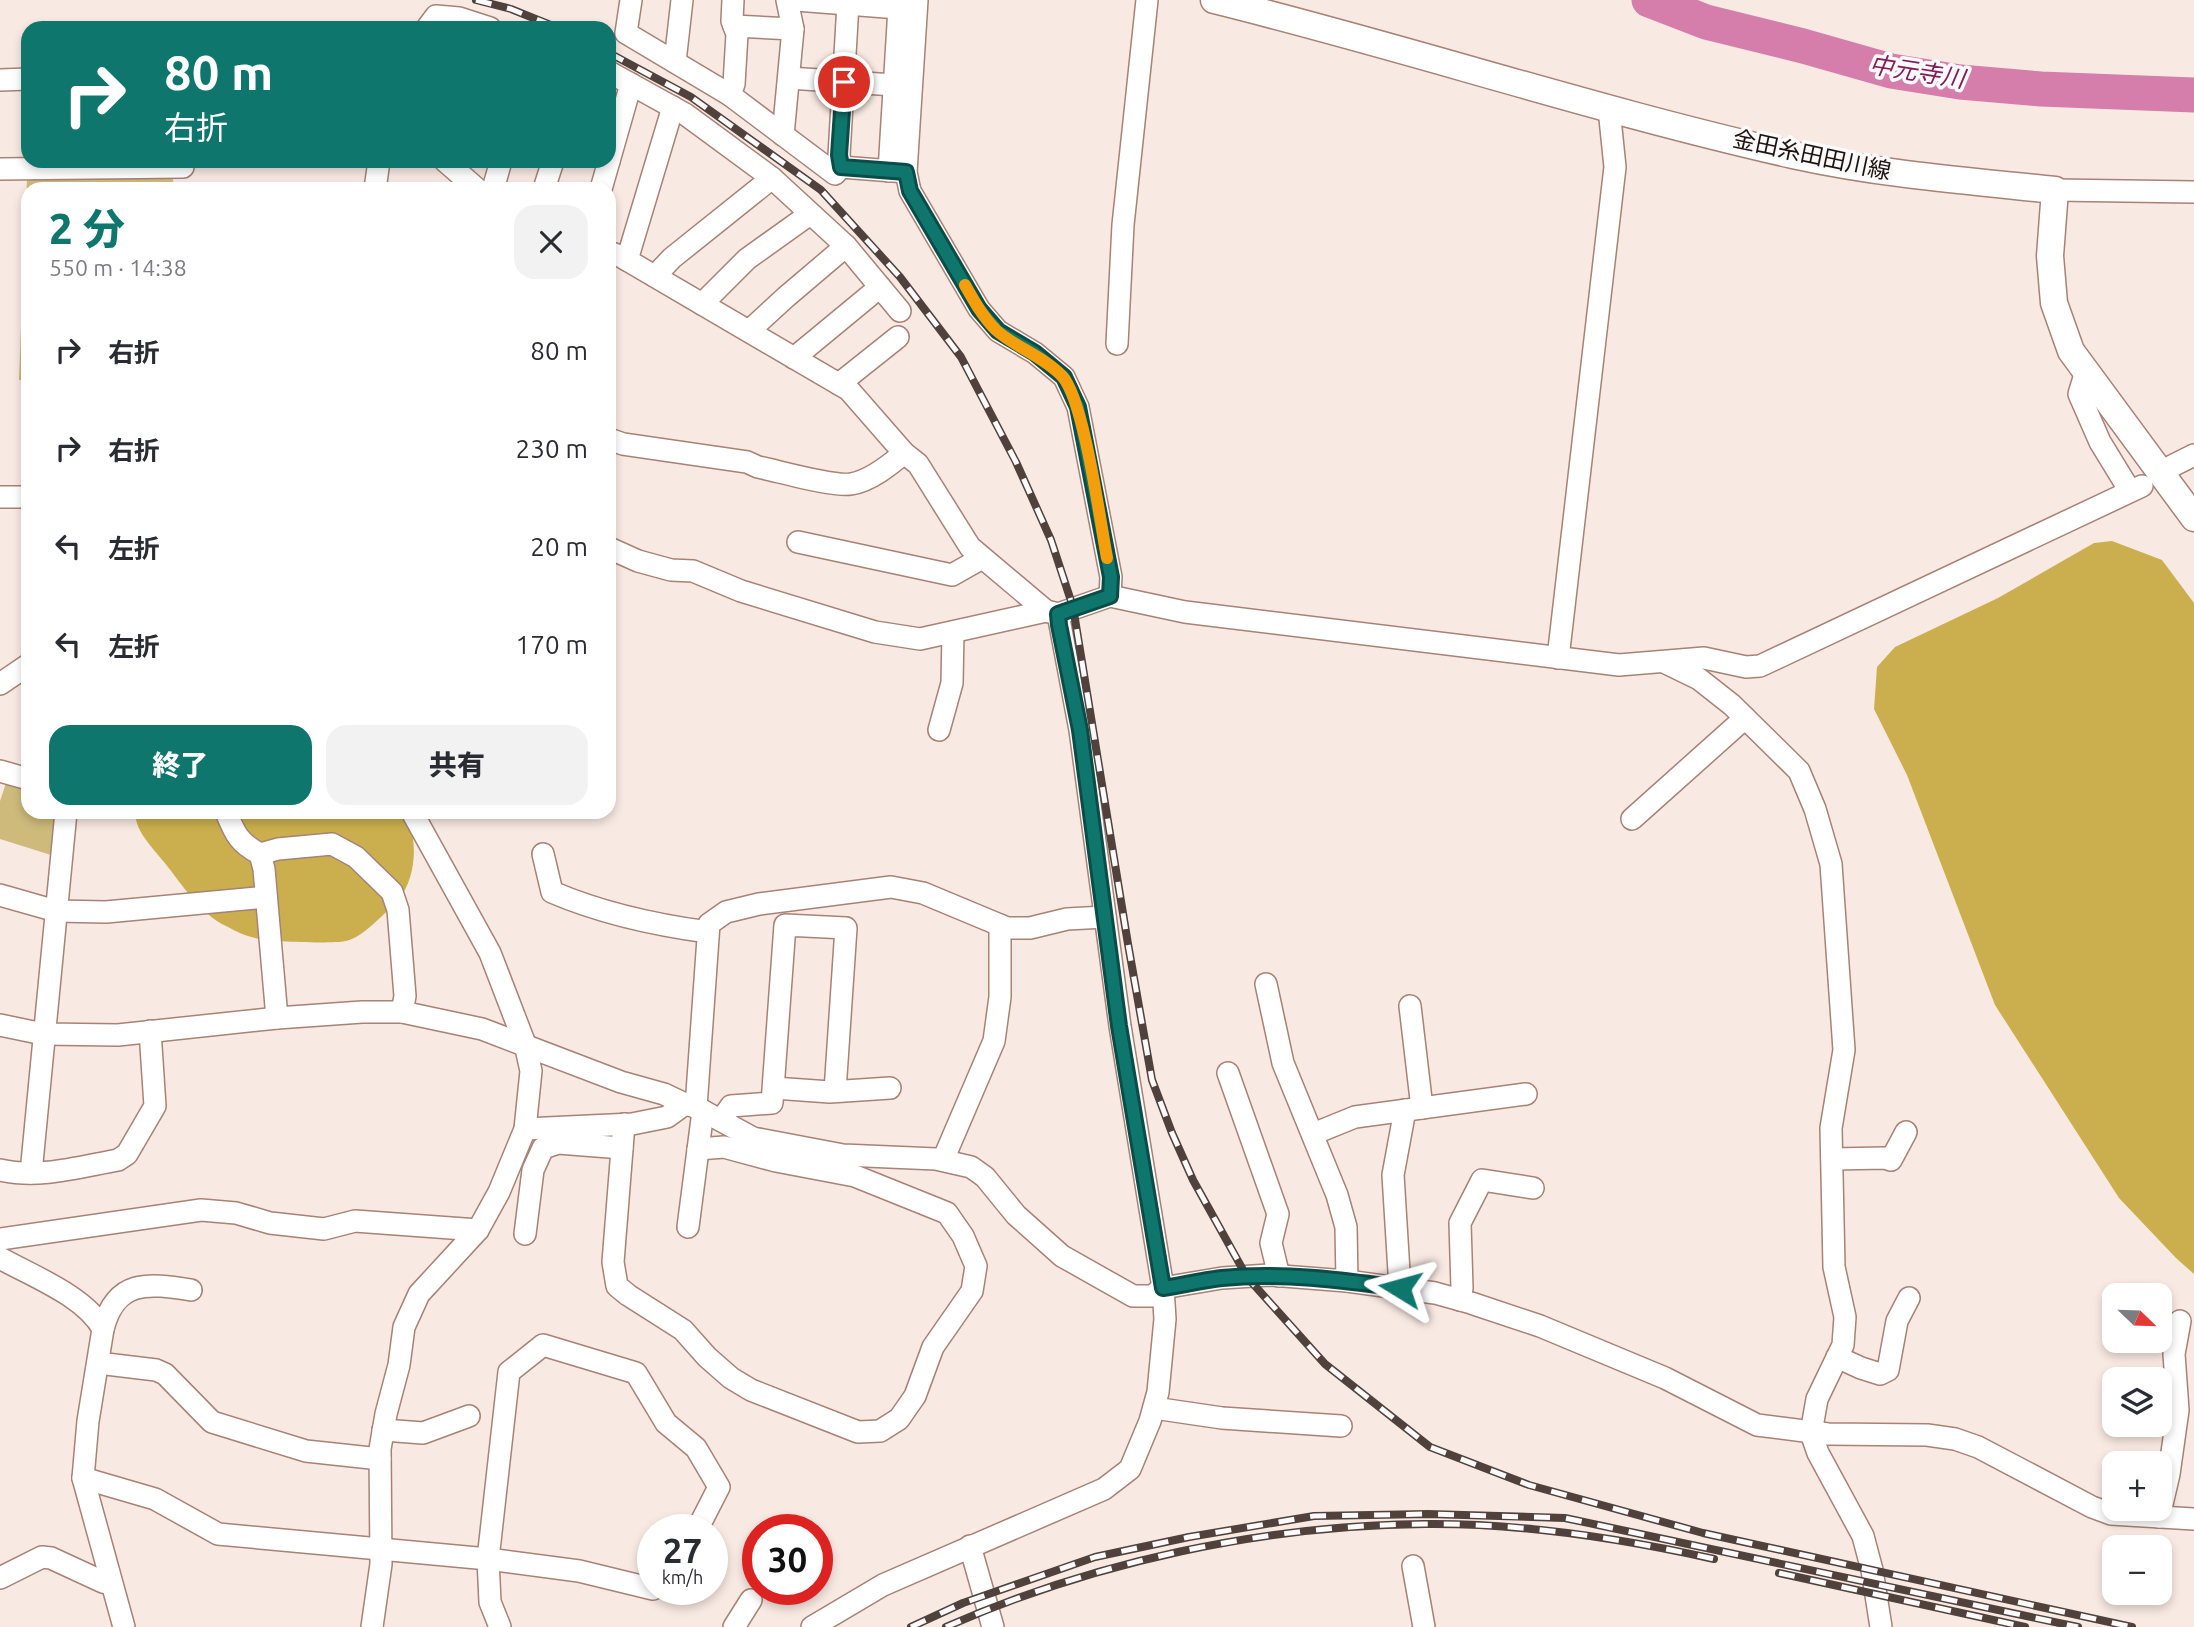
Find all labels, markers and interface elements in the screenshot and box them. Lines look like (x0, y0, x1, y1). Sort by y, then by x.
text: 80 m (164, 44, 273, 99)
icon: right (49, 49, 140, 140)
water label: 中元寺川 (1868, 51, 1970, 93)
pin (814, 52, 874, 112)
icon: arrive (825, 63, 863, 101)
text: 右折 (164, 109, 228, 145)
street label: 金田糸田田川線 (1731, 126, 1893, 183)
text: 2 分 (49, 205, 125, 252)
button: close (514, 205, 588, 279)
text: 550 m · 14:38 (49, 255, 187, 280)
icon: right (49, 331, 87, 369)
text: 80 m (530, 336, 588, 365)
text: 右折 (108, 338, 160, 367)
icon: right (49, 429, 87, 467)
text: 230 m (516, 434, 588, 463)
text: 右折 (108, 436, 160, 465)
icon: left (49, 527, 87, 565)
text: 20 m (530, 532, 588, 561)
text: 左折 (108, 534, 160, 563)
icon: left (49, 625, 87, 663)
text: 170 m (516, 630, 588, 659)
text: 左折 (108, 632, 160, 661)
button: 終了 (49, 725, 312, 805)
button: 共有 (326, 725, 588, 805)
position arrow (1363, 1251, 1437, 1325)
north arrow (2102, 1283, 2172, 1353)
map controls (2102, 1283, 2172, 1605)
button: layers (2102, 1367, 2172, 1437)
button: + (2102, 1451, 2172, 1521)
speed limit sign: 30 (742, 1514, 833, 1605)
text: 27 (663, 1530, 702, 1570)
button: − (2102, 1535, 2172, 1605)
text: km/h (662, 1567, 703, 1587)

